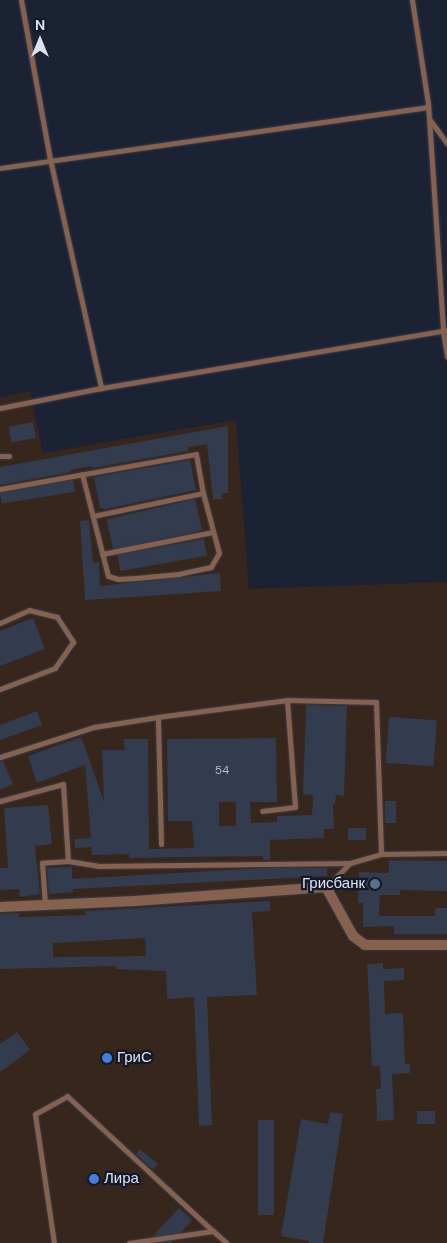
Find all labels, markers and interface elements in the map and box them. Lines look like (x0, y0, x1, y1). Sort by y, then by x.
north arrow (15, 15, 65, 65)
text: N (35, 16, 45, 34)
house number: 54 (215, 764, 229, 778)
place label: Грисбанк (302, 875, 365, 893)
marker: Грисбанк (369, 878, 381, 890)
place label: ГриС (117, 1049, 152, 1067)
marker: ГриС (101, 1052, 113, 1064)
place label: Лира (104, 1170, 139, 1188)
marker: Лира (88, 1173, 100, 1185)

